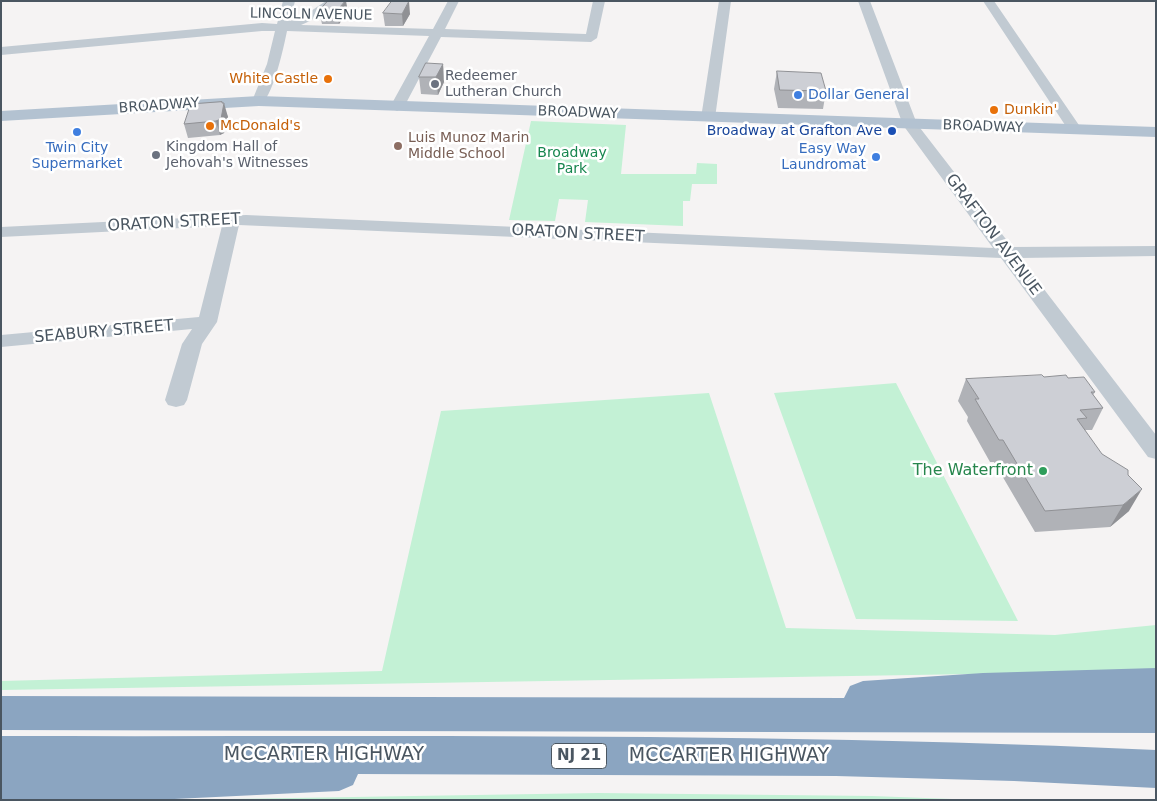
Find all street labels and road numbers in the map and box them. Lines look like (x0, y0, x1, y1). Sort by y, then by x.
street label: LINCOLN AVENUE (250, 6, 372, 24)
street label: BROADWAY (118, 95, 200, 117)
street label: BROADWAY (537, 103, 619, 123)
street label: BROADWAY (942, 117, 1024, 137)
street label: GRAFTON AVENUE (941, 171, 1045, 299)
street label: ORATON STREET (107, 210, 241, 236)
street label: ORATON STREET (511, 221, 645, 247)
street label: SEABURY STREET (33, 316, 175, 348)
street label: MCCARTER HIGHWAY (224, 744, 424, 766)
road number: NJ 21 (552, 744, 606, 768)
street label: MCCARTER HIGHWAY (629, 745, 829, 767)

